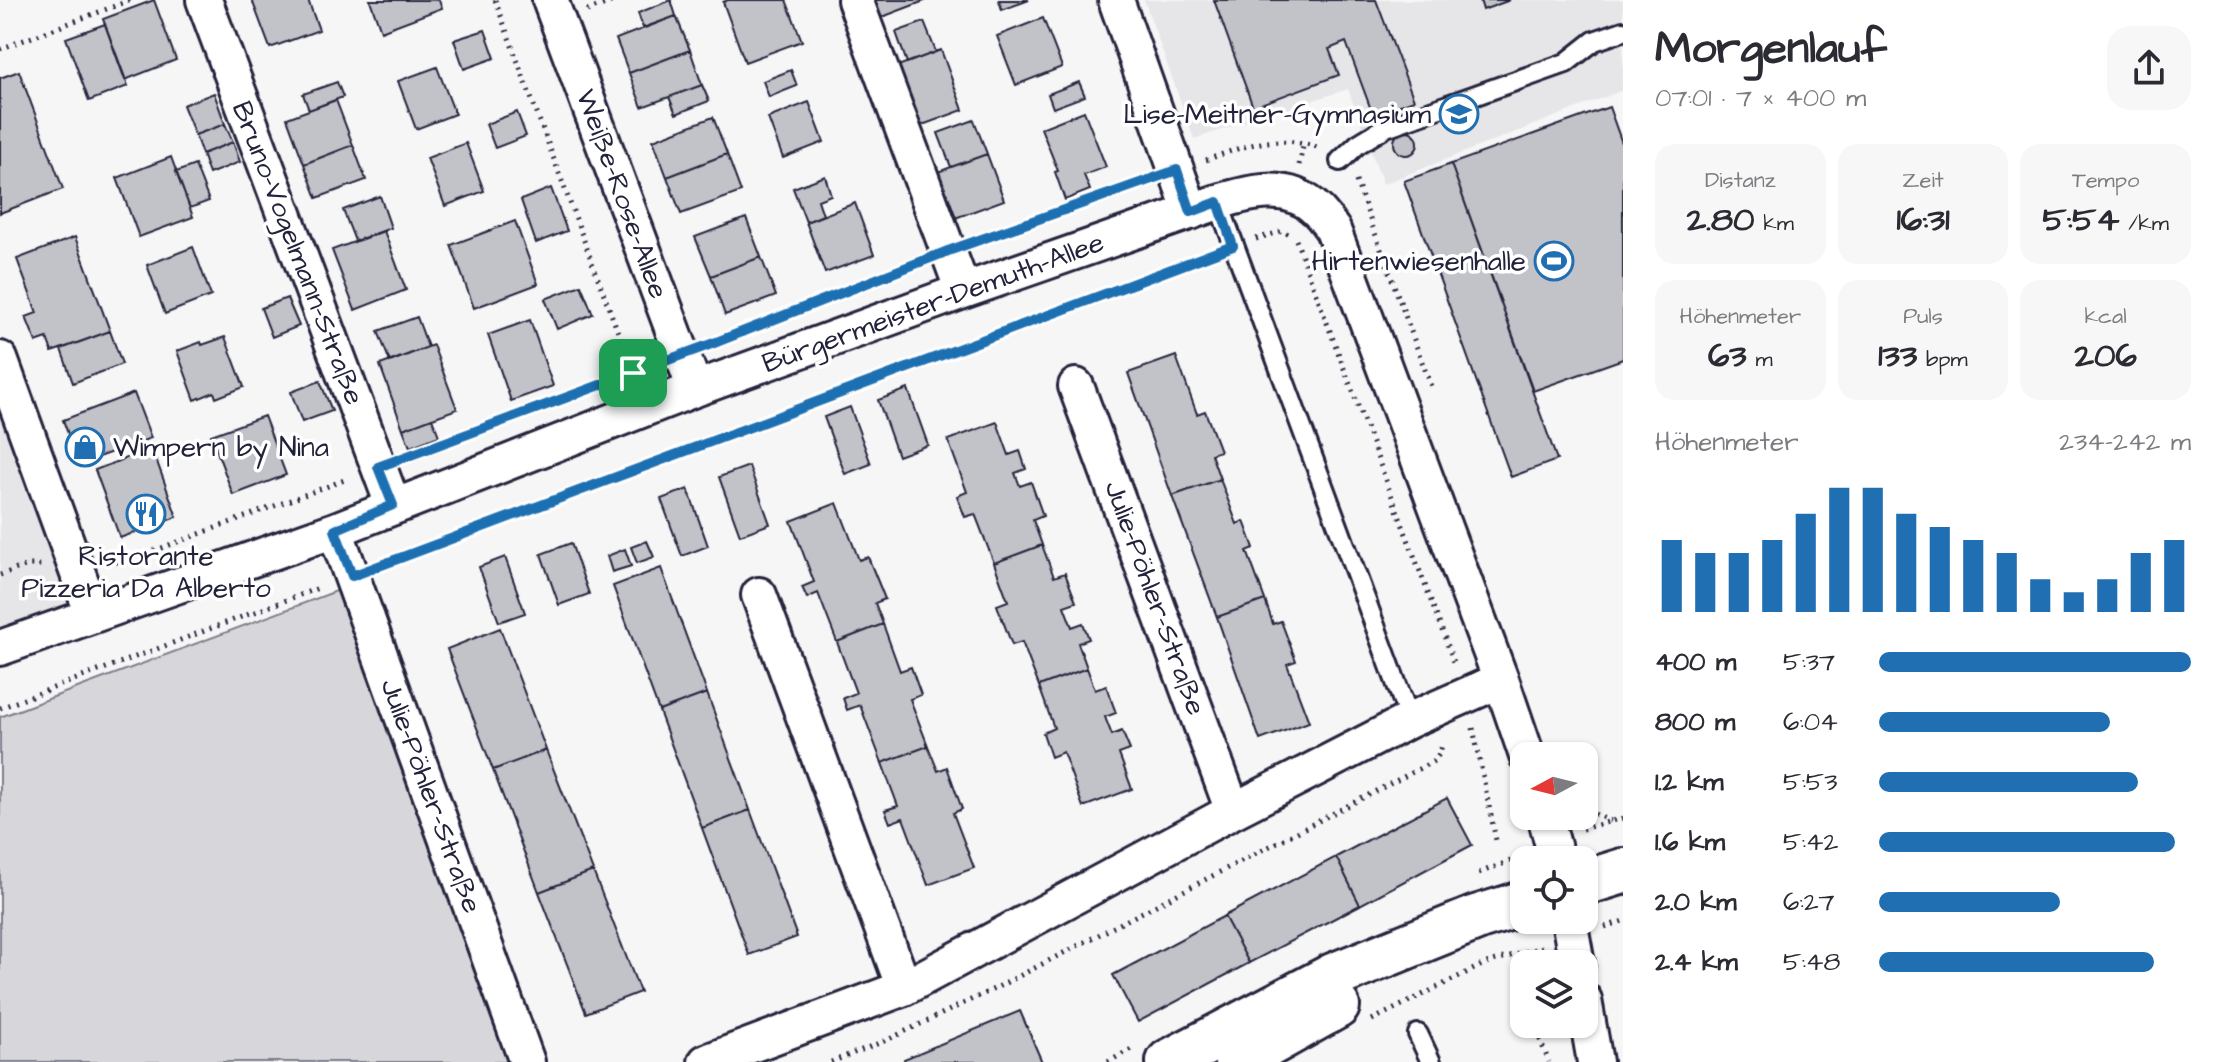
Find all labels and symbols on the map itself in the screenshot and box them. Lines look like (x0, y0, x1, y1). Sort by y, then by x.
street label: Weiße-Rose-Allee (566, 84, 678, 304)
school or university icon: Lise-Meitner-Gymnasium (1438, 93, 1480, 135)
place label: Lise-Meitner-Gymnasium (1123, 95, 1431, 136)
street label: Bruno-Vogelmann-Straße (221, 96, 374, 411)
street label: Bürgermeister-Demuth-Allee (757, 223, 1109, 384)
sports icon: Hirtenwiesenhalle (1533, 240, 1575, 282)
place label: Hirtenwiesenhalle (1312, 242, 1526, 281)
pin (599, 339, 667, 407)
shop icon: Wimpern by Nina (64, 426, 106, 468)
place label: Wimpern by Nina (113, 428, 329, 469)
street label: Julie-Pöhler-Straße (1094, 475, 1216, 721)
restaurant icon: Ristorante Pizzeria Da Alberto (125, 493, 167, 535)
place label: Ristorante Pizzeria Da Alberto (21, 537, 271, 608)
street label: Julie-Pöhler-Straße (370, 673, 492, 919)
north arrow (1510, 742, 1598, 830)

